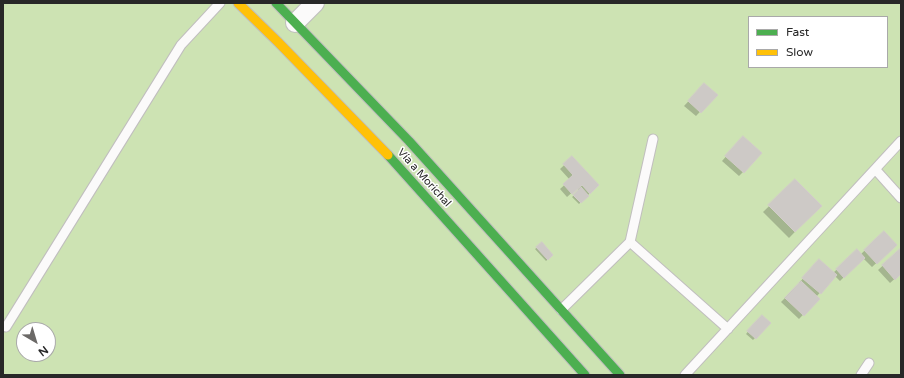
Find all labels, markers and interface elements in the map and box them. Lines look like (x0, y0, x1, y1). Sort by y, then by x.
legend (748, 16, 888, 68)
text: Fast (786, 25, 809, 39)
text: Slow (786, 45, 813, 59)
street label: Vía a Morichal (394, 146, 454, 210)
north arrow (16, 322, 56, 362)
text: N (36, 343, 51, 359)

